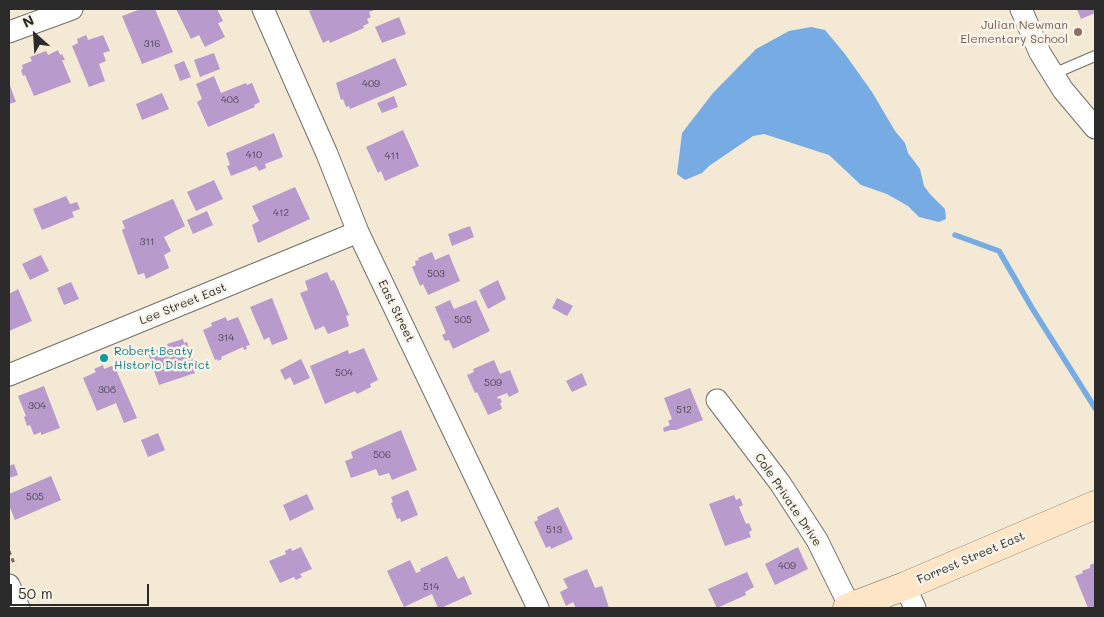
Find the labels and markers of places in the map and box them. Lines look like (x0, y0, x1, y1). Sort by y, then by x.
place label: Julian Newman Elementary School (960, 18, 1068, 46)
marker: Julian Newman Elementary School (1072, 26, 1084, 38)
place label: Robert Beaty Historic District (114, 344, 210, 372)
marker: Robert Beaty Historic District (98, 352, 110, 364)

